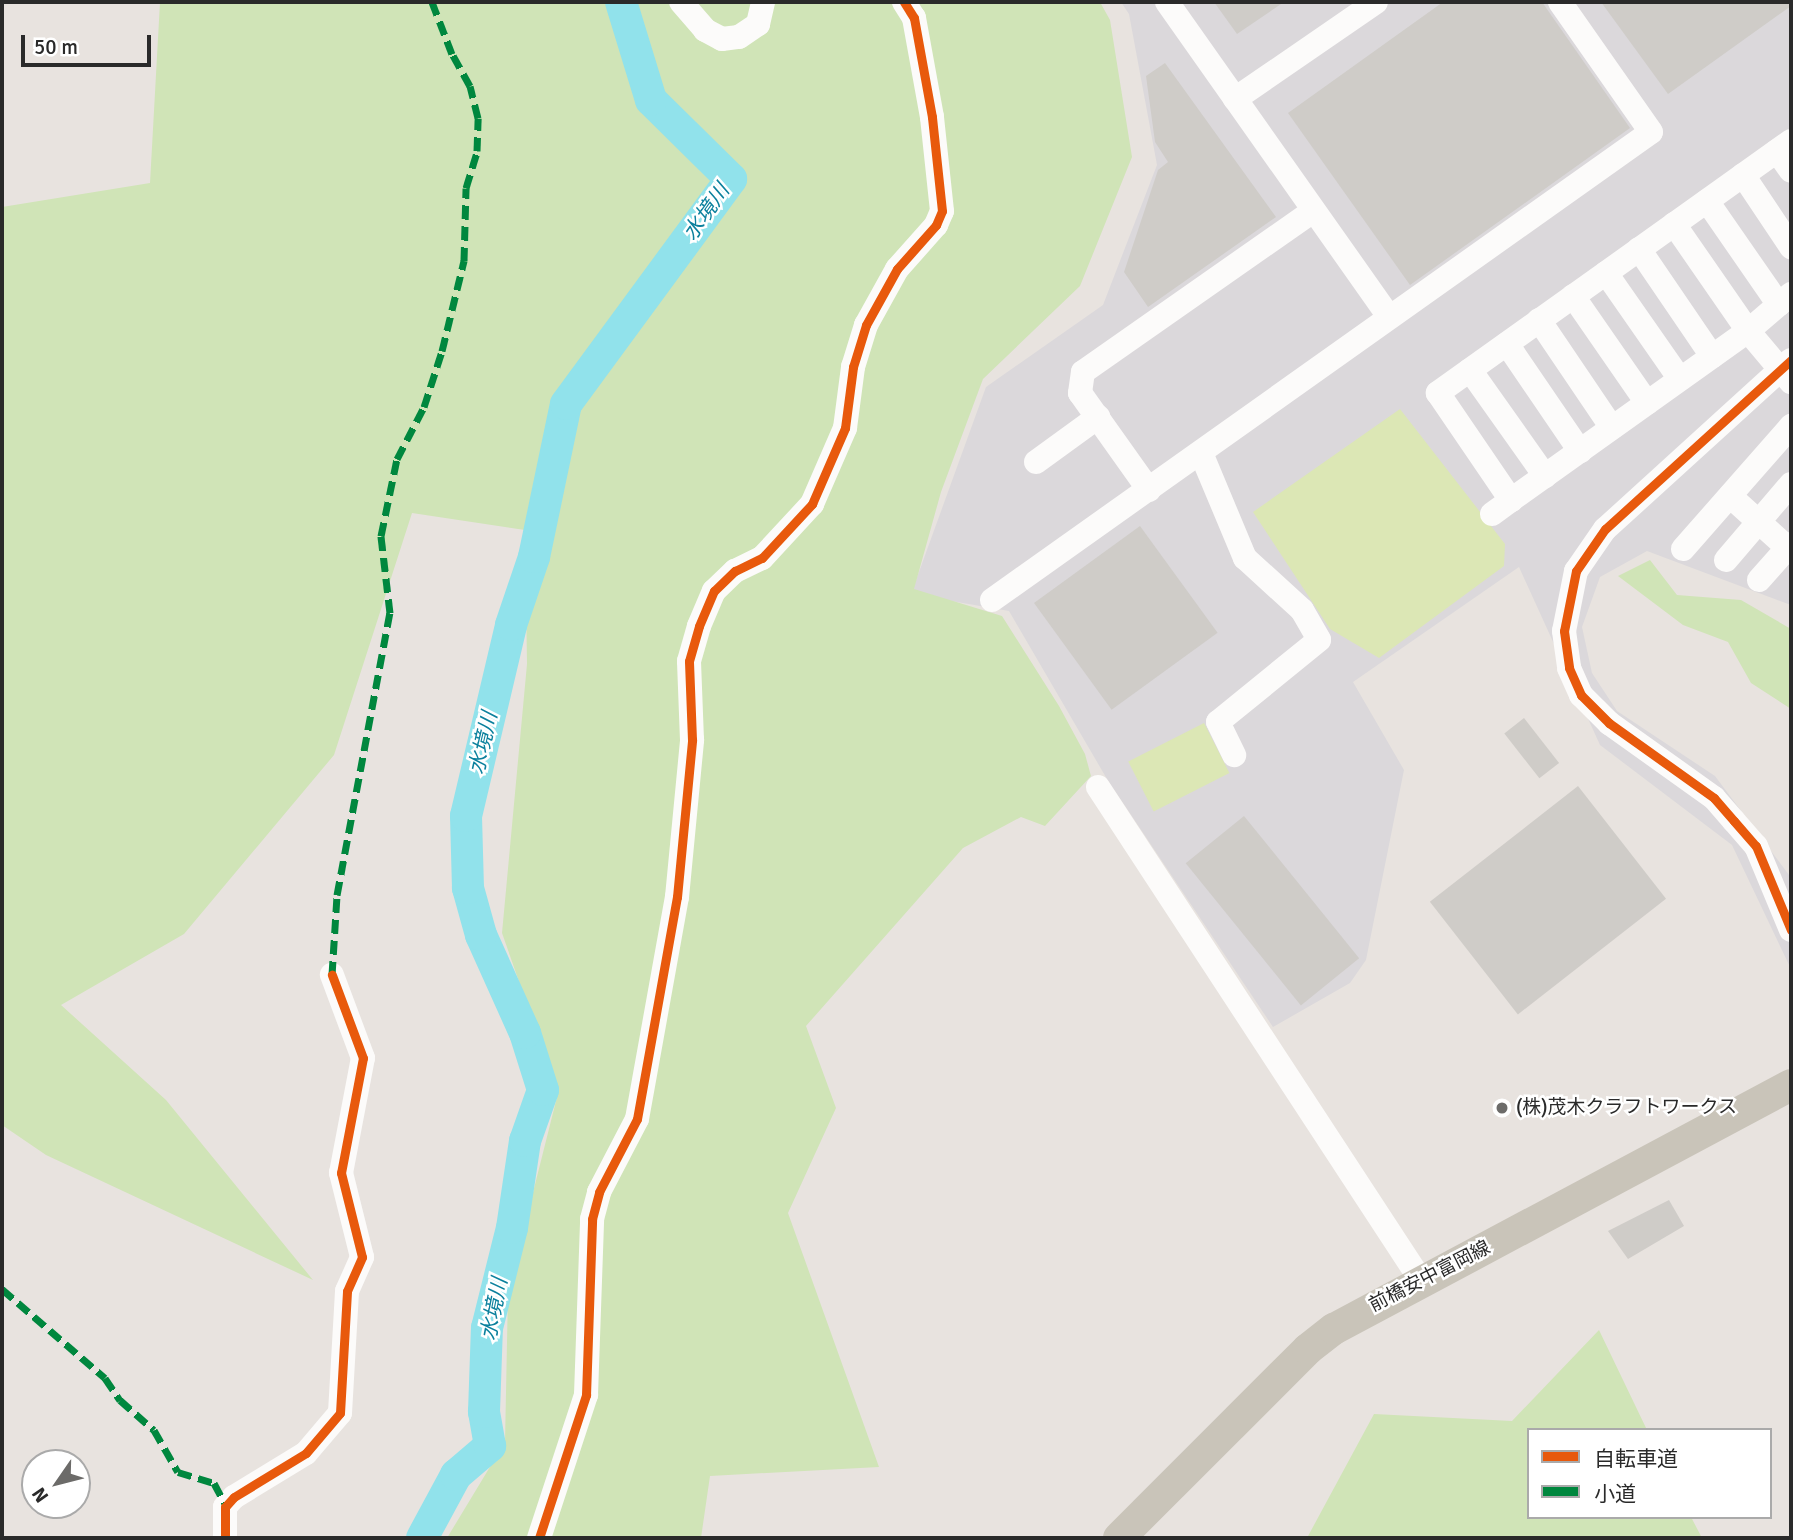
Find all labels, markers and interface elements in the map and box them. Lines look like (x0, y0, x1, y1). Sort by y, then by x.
scale bar (24, 21, 154, 65)
text: 50 m (34, 34, 78, 60)
water label: 水境川 (678, 179, 734, 245)
water label: 水境川 (464, 709, 502, 777)
place label: (株)茂木クラフトワークス (1516, 1097, 1738, 1119)
marker: (株)茂木クラフトワークス (1494, 1100, 1510, 1116)
street label: 前橋安中富岡線 (1366, 1237, 1494, 1317)
water label: 水境川 (476, 1276, 512, 1342)
legend (1527, 1428, 1772, 1519)
text: 自転車道 (1594, 1446, 1678, 1472)
north arrow (21, 1449, 91, 1519)
text: 小道 (1594, 1481, 1636, 1507)
text: N (27, 1483, 54, 1507)

